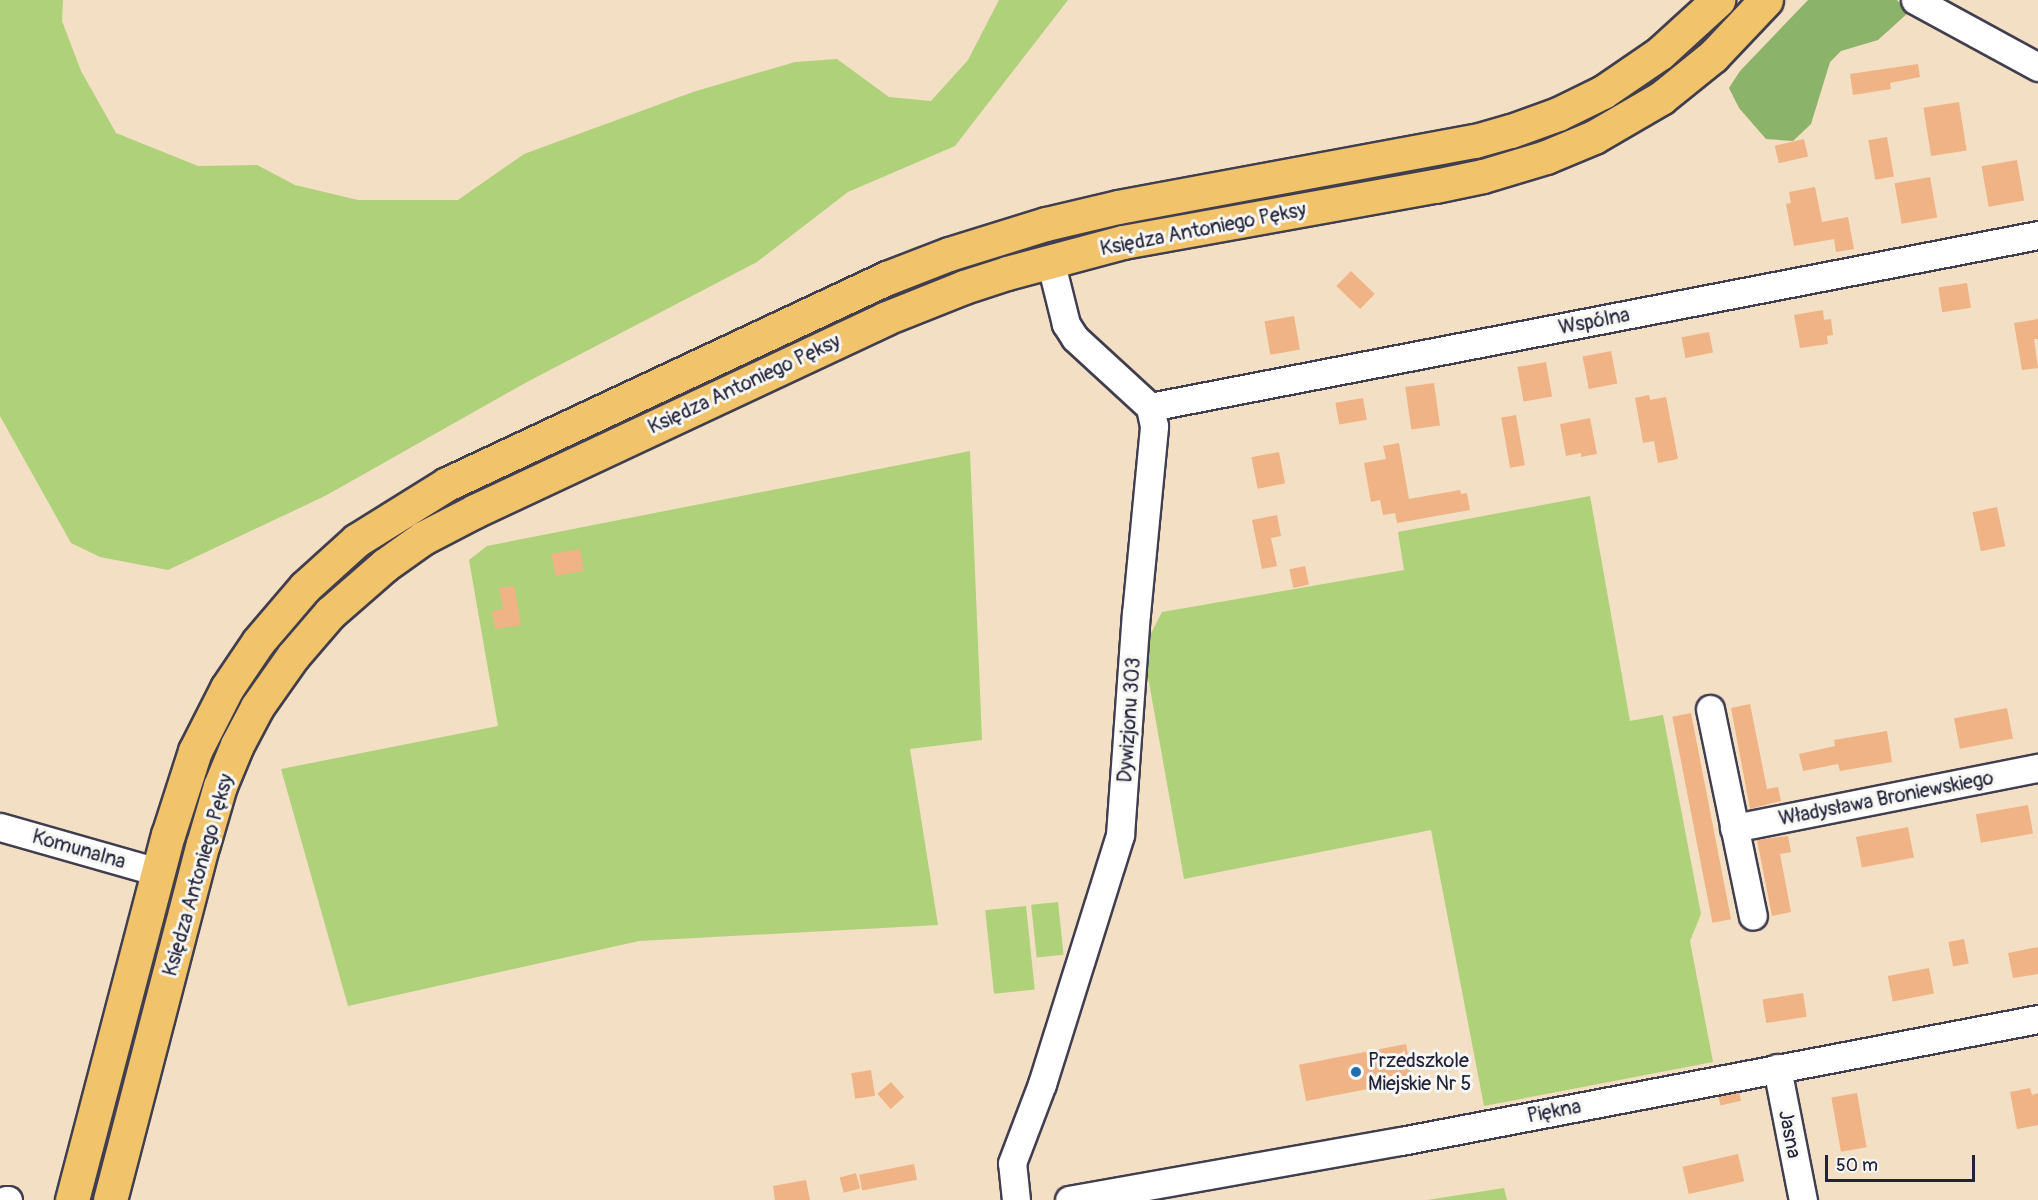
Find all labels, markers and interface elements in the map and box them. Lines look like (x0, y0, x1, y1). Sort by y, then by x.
street label: Księdza Antoniego Pęksy (1098, 197, 1308, 261)
street label: Wspólna (1556, 302, 1632, 340)
street label: Księdza Antoniego Pęksy (644, 329, 844, 439)
street label: Dywizjonu 303 (1113, 657, 1145, 783)
street label: Władysława Broniewskiego (1777, 765, 1995, 831)
street label: Księdza Antoniego Pęksy (158, 771, 238, 979)
street label: Komunalna (30, 824, 128, 874)
place label: Przedszkole Miejskie Nr 5 (1368, 1048, 1471, 1095)
marker: Przedszkole Miejskie Nr 5 (1349, 1065, 1363, 1079)
street label: Piękna (1525, 1094, 1583, 1128)
street label: Jasna (1774, 1108, 1806, 1160)
scale bar (1828, 1143, 1978, 1181)
text: 50 m (1836, 1154, 1878, 1177)

